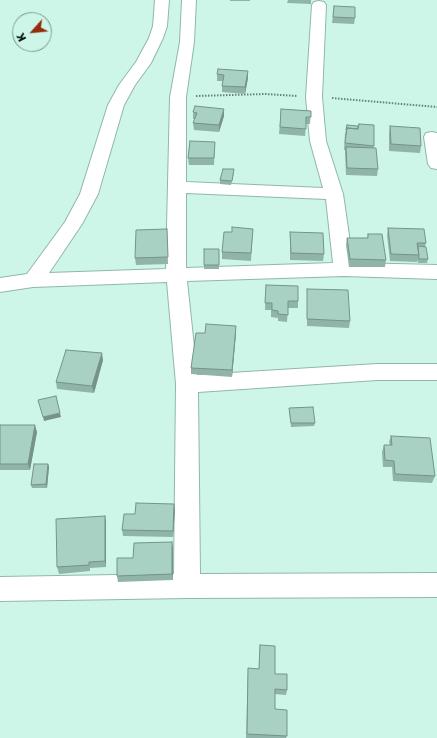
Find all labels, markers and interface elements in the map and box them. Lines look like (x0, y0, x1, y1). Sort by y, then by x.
north arrow (12, 12, 52, 52)
text: K (14, 31, 29, 44)

